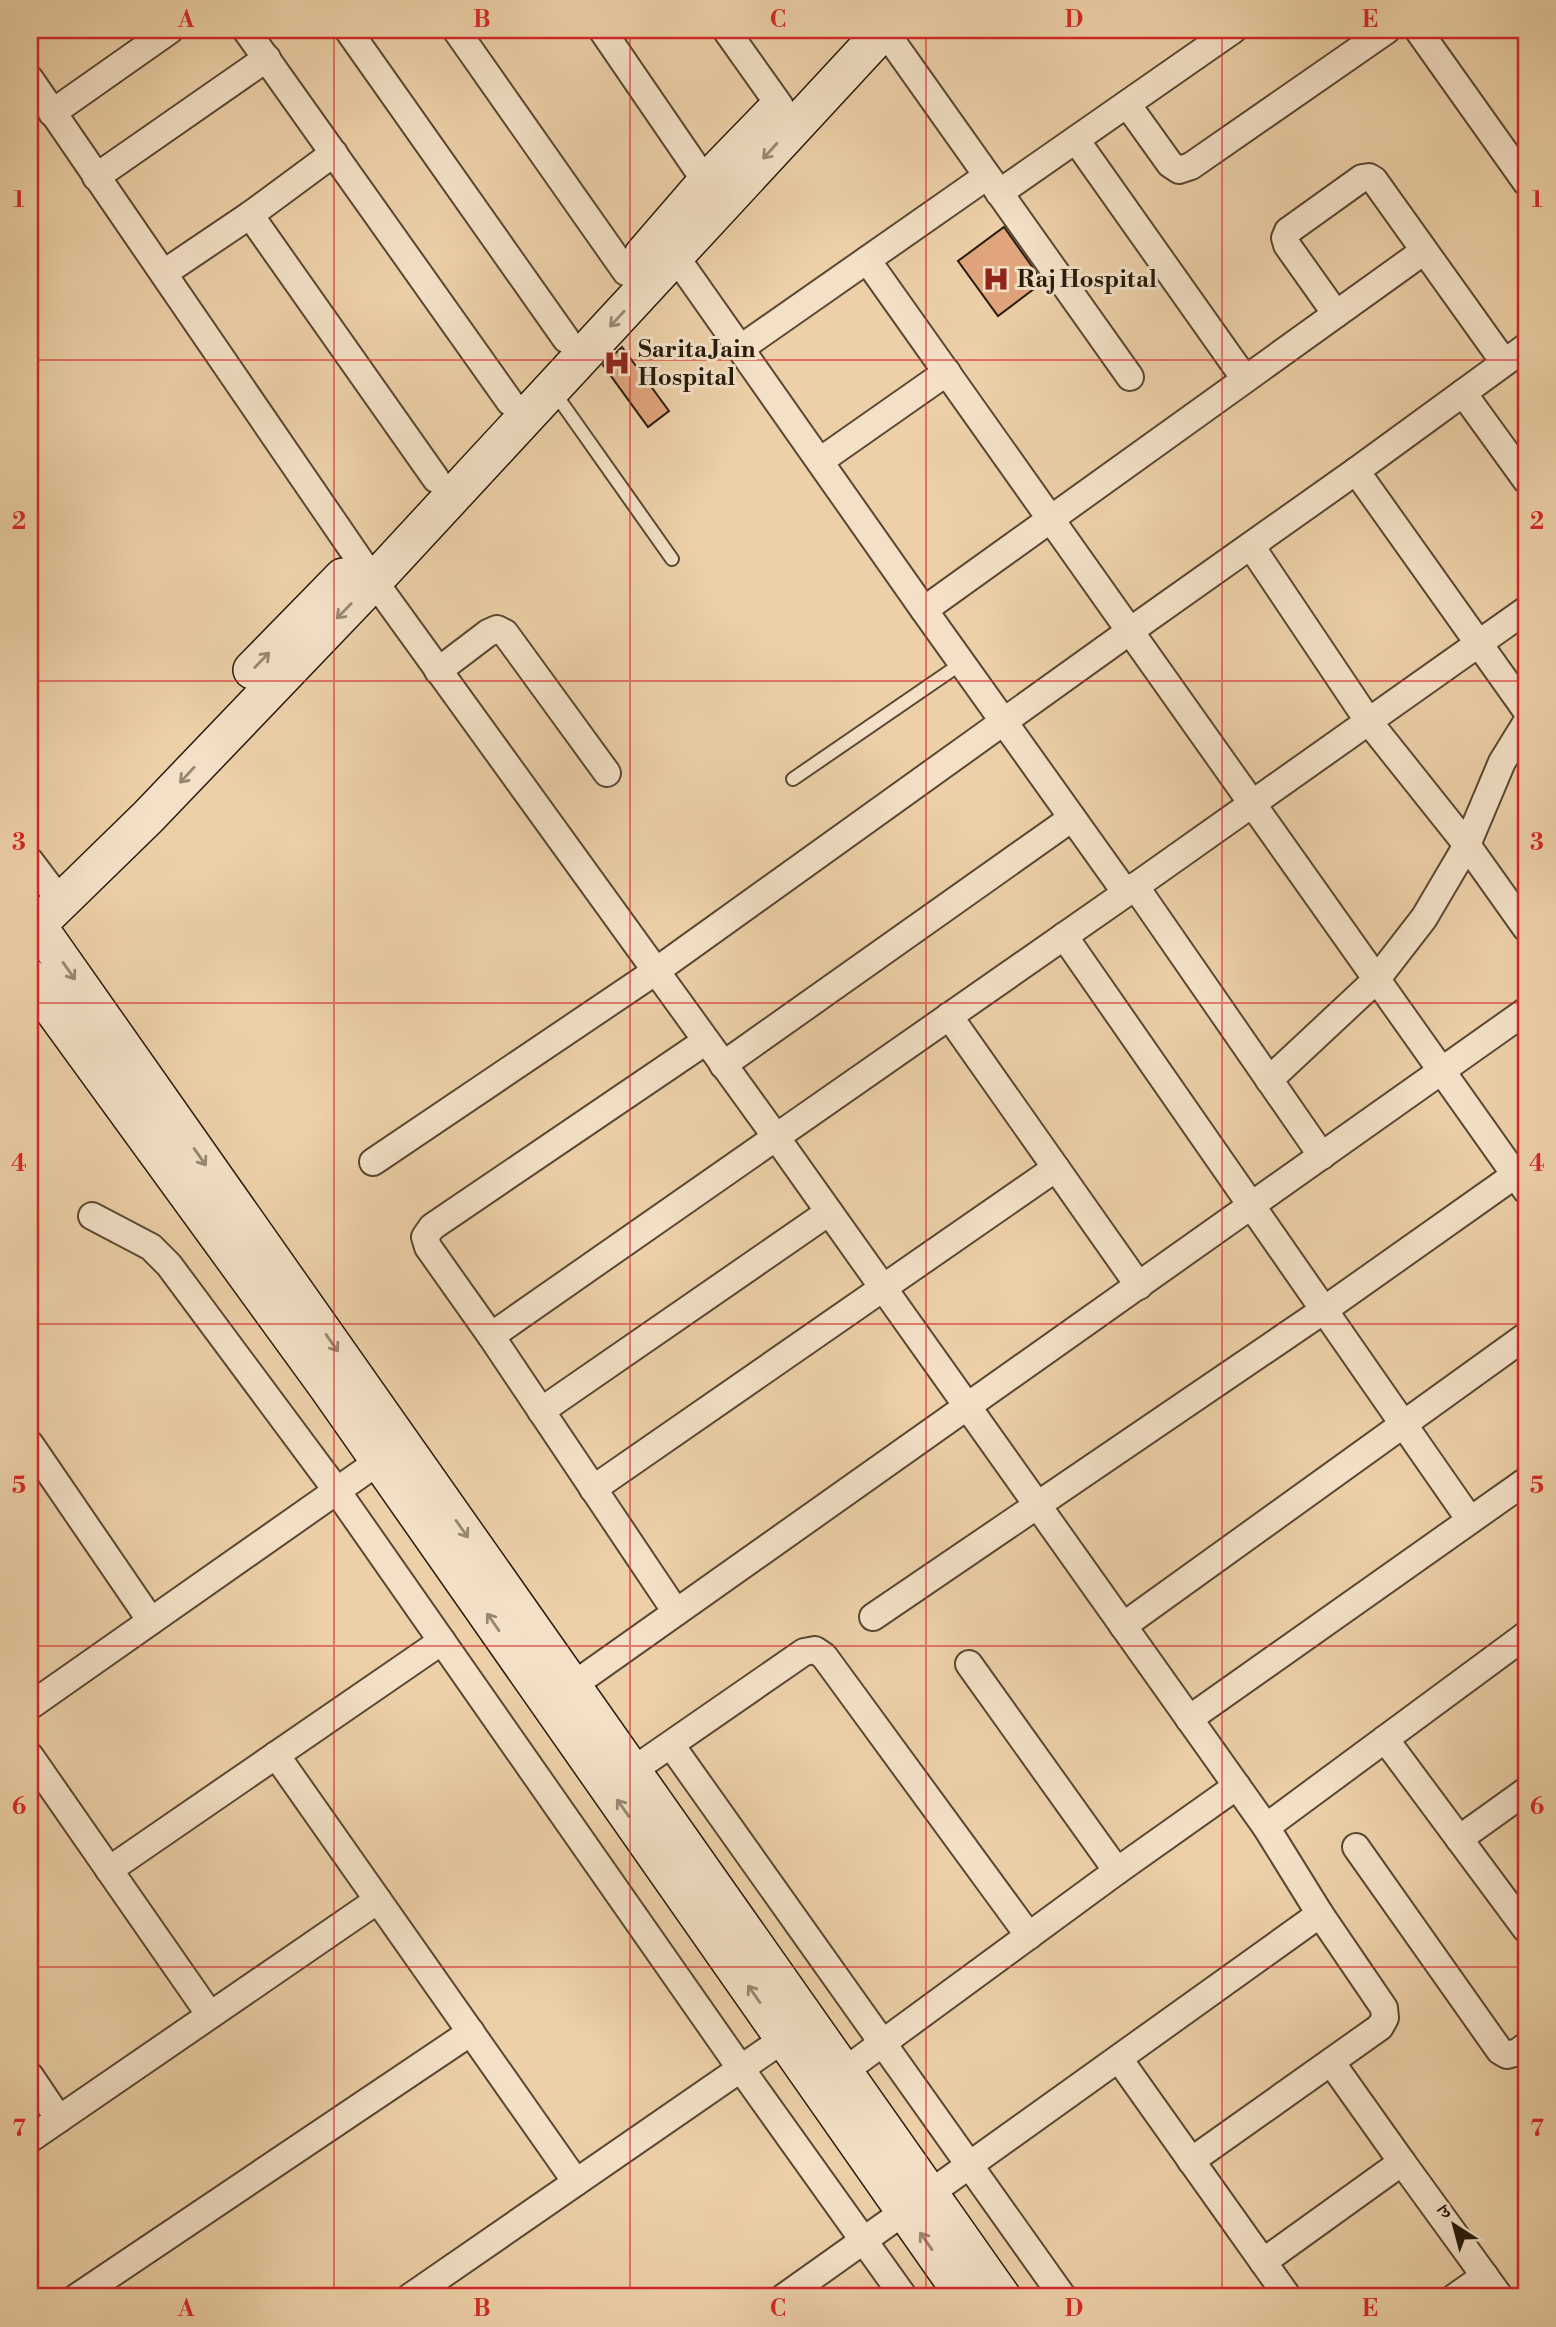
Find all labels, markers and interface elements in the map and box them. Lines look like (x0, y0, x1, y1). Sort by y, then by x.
text: A (177, 6, 195, 34)
text: B (473, 6, 491, 34)
text: C (770, 6, 786, 34)
text: D (1065, 6, 1083, 34)
text: E (1362, 6, 1378, 34)
one-way arrow (763, 142, 779, 160)
text: 1 (13, 186, 25, 214)
text: 1 (1531, 186, 1543, 214)
hospital icon: Raj Hospital (981, 264, 1011, 294)
place label: Raj Hospital (1017, 265, 1157, 295)
one-way arrow (608, 310, 625, 327)
place label: Sarita Jain Hospital (638, 335, 756, 393)
hospital icon: Sarita Jain Hospital (602, 348, 632, 378)
text: 2 (12, 508, 26, 536)
text: 2 (1530, 508, 1544, 536)
one-way arrow (336, 602, 353, 619)
one-way arrow (253, 652, 270, 669)
one-way arrow (179, 766, 196, 783)
text: 3 (12, 829, 26, 857)
text: 3 (1530, 829, 1544, 857)
one-way arrow (62, 961, 76, 980)
one-way arrow (193, 1147, 207, 1166)
text: 4 (11, 1150, 27, 1178)
text: 4 (1529, 1150, 1545, 1178)
one-way arrow (324, 1333, 339, 1352)
text: 5 (12, 1472, 26, 1500)
text: 5 (1530, 1472, 1544, 1500)
one-way arrow (455, 1519, 469, 1538)
one-way arrow (485, 1613, 500, 1632)
text: 6 (12, 1793, 26, 1821)
text: 6 (1530, 1793, 1544, 1821)
one-way arrow (616, 1799, 630, 1818)
one-way arrow (747, 1985, 761, 2004)
text: 7 (12, 2115, 26, 2143)
text: 7 (1530, 2115, 1544, 2143)
north arrow (1420, 2190, 1490, 2260)
text: उ (1432, 2199, 1457, 2226)
one-way arrow (919, 2232, 933, 2251)
text: A (177, 2295, 195, 2323)
text: B (473, 2295, 491, 2323)
text: C (770, 2295, 786, 2323)
text: D (1065, 2295, 1083, 2323)
text: E (1362, 2295, 1378, 2323)

